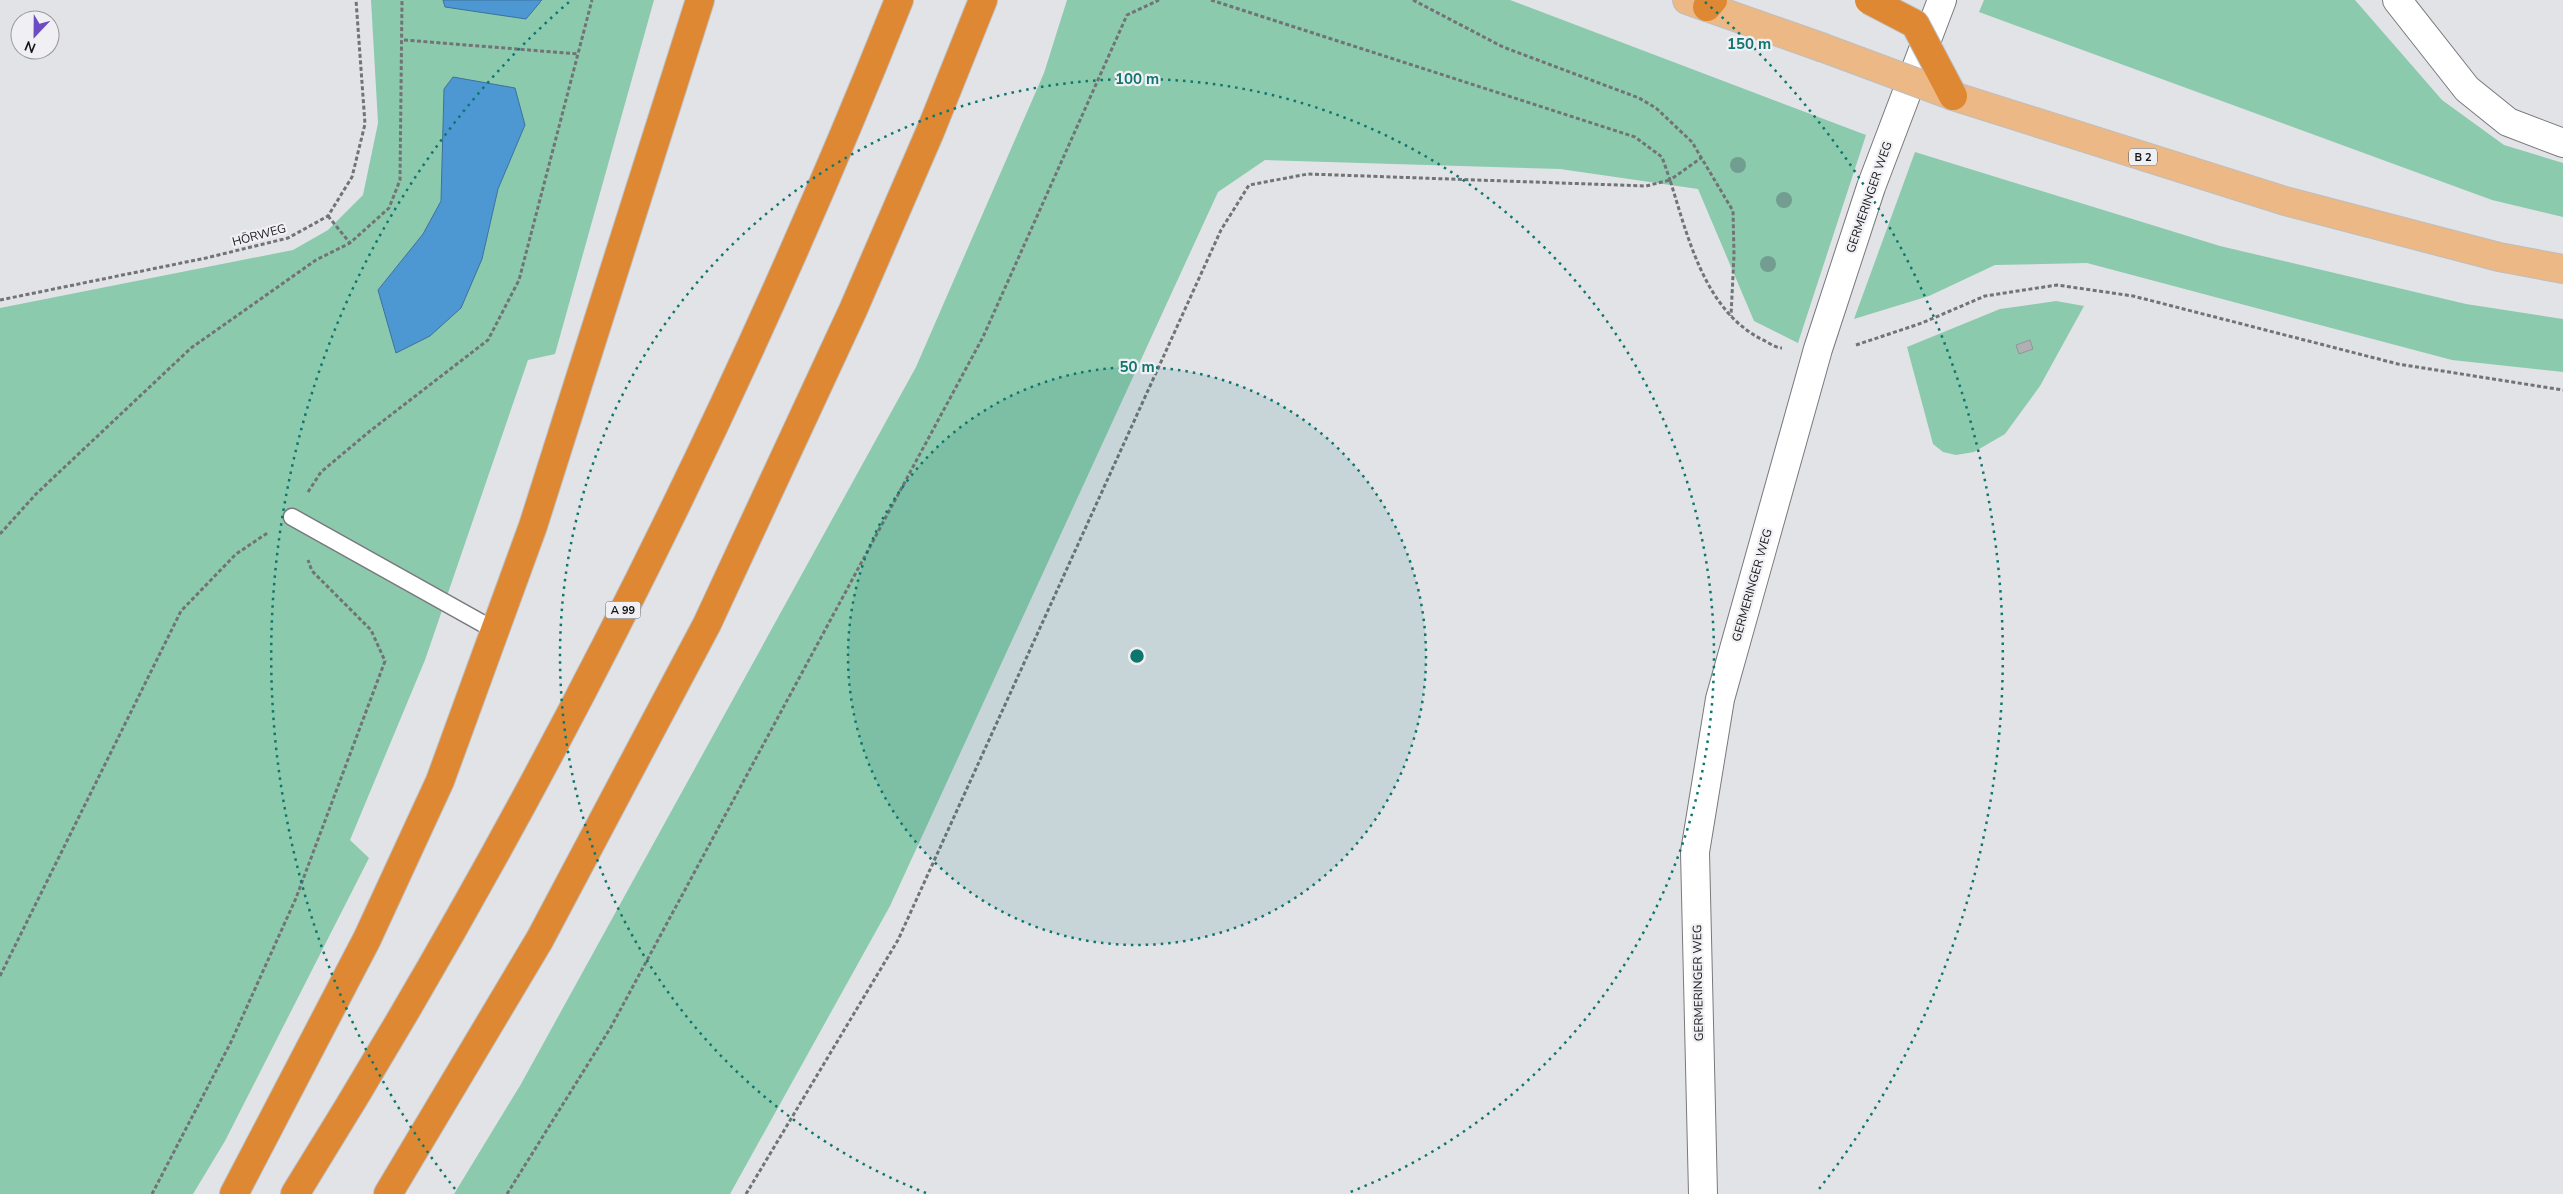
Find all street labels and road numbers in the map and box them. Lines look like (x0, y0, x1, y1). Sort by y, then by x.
street label: GERMERINGER WEG (1842, 139, 1896, 255)
road number: B 2 (2129, 148, 2157, 166)
street label: HÖRWEG (230, 220, 288, 250)
street label: GERMERINGER WEG (1728, 527, 1776, 643)
road number: A 99 (606, 602, 640, 618)
street label: GERMERINGER WEG (1689, 925, 1707, 1041)

